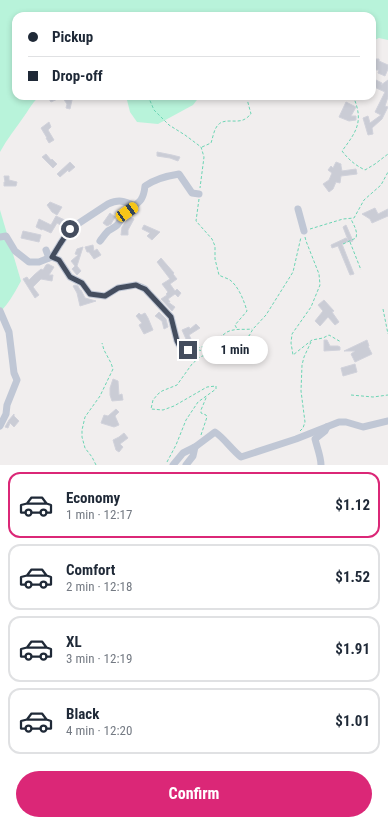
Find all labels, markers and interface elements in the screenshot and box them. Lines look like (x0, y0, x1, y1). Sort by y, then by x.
text: Pickup (52, 28, 93, 46)
text: Drop-off (52, 67, 103, 85)
car (114, 200, 140, 224)
route start (61, 220, 79, 238)
callout: 1 min (202, 336, 268, 364)
route end (179, 341, 197, 359)
text: 1 min (221, 342, 249, 357)
icon: car (18, 487, 54, 523)
text: Economy (66, 489, 120, 507)
text: $1.12 (335, 496, 370, 514)
text: 1 min · 12:17 (66, 507, 132, 522)
icon: car (18, 559, 54, 595)
text: Comfort (66, 561, 115, 579)
text: $1.52 (335, 568, 370, 586)
text: 2 min · 12:18 (66, 579, 132, 594)
icon: car (18, 631, 54, 667)
text: XL (66, 633, 82, 651)
text: $1.91 (335, 640, 370, 658)
text: 3 min · 12:19 (66, 651, 132, 666)
icon: car (18, 703, 54, 739)
text: Black (66, 705, 99, 723)
text: $1.01 (335, 712, 370, 730)
text: 4 min · 12:20 (66, 723, 132, 738)
button: Confirm (16, 771, 372, 817)

